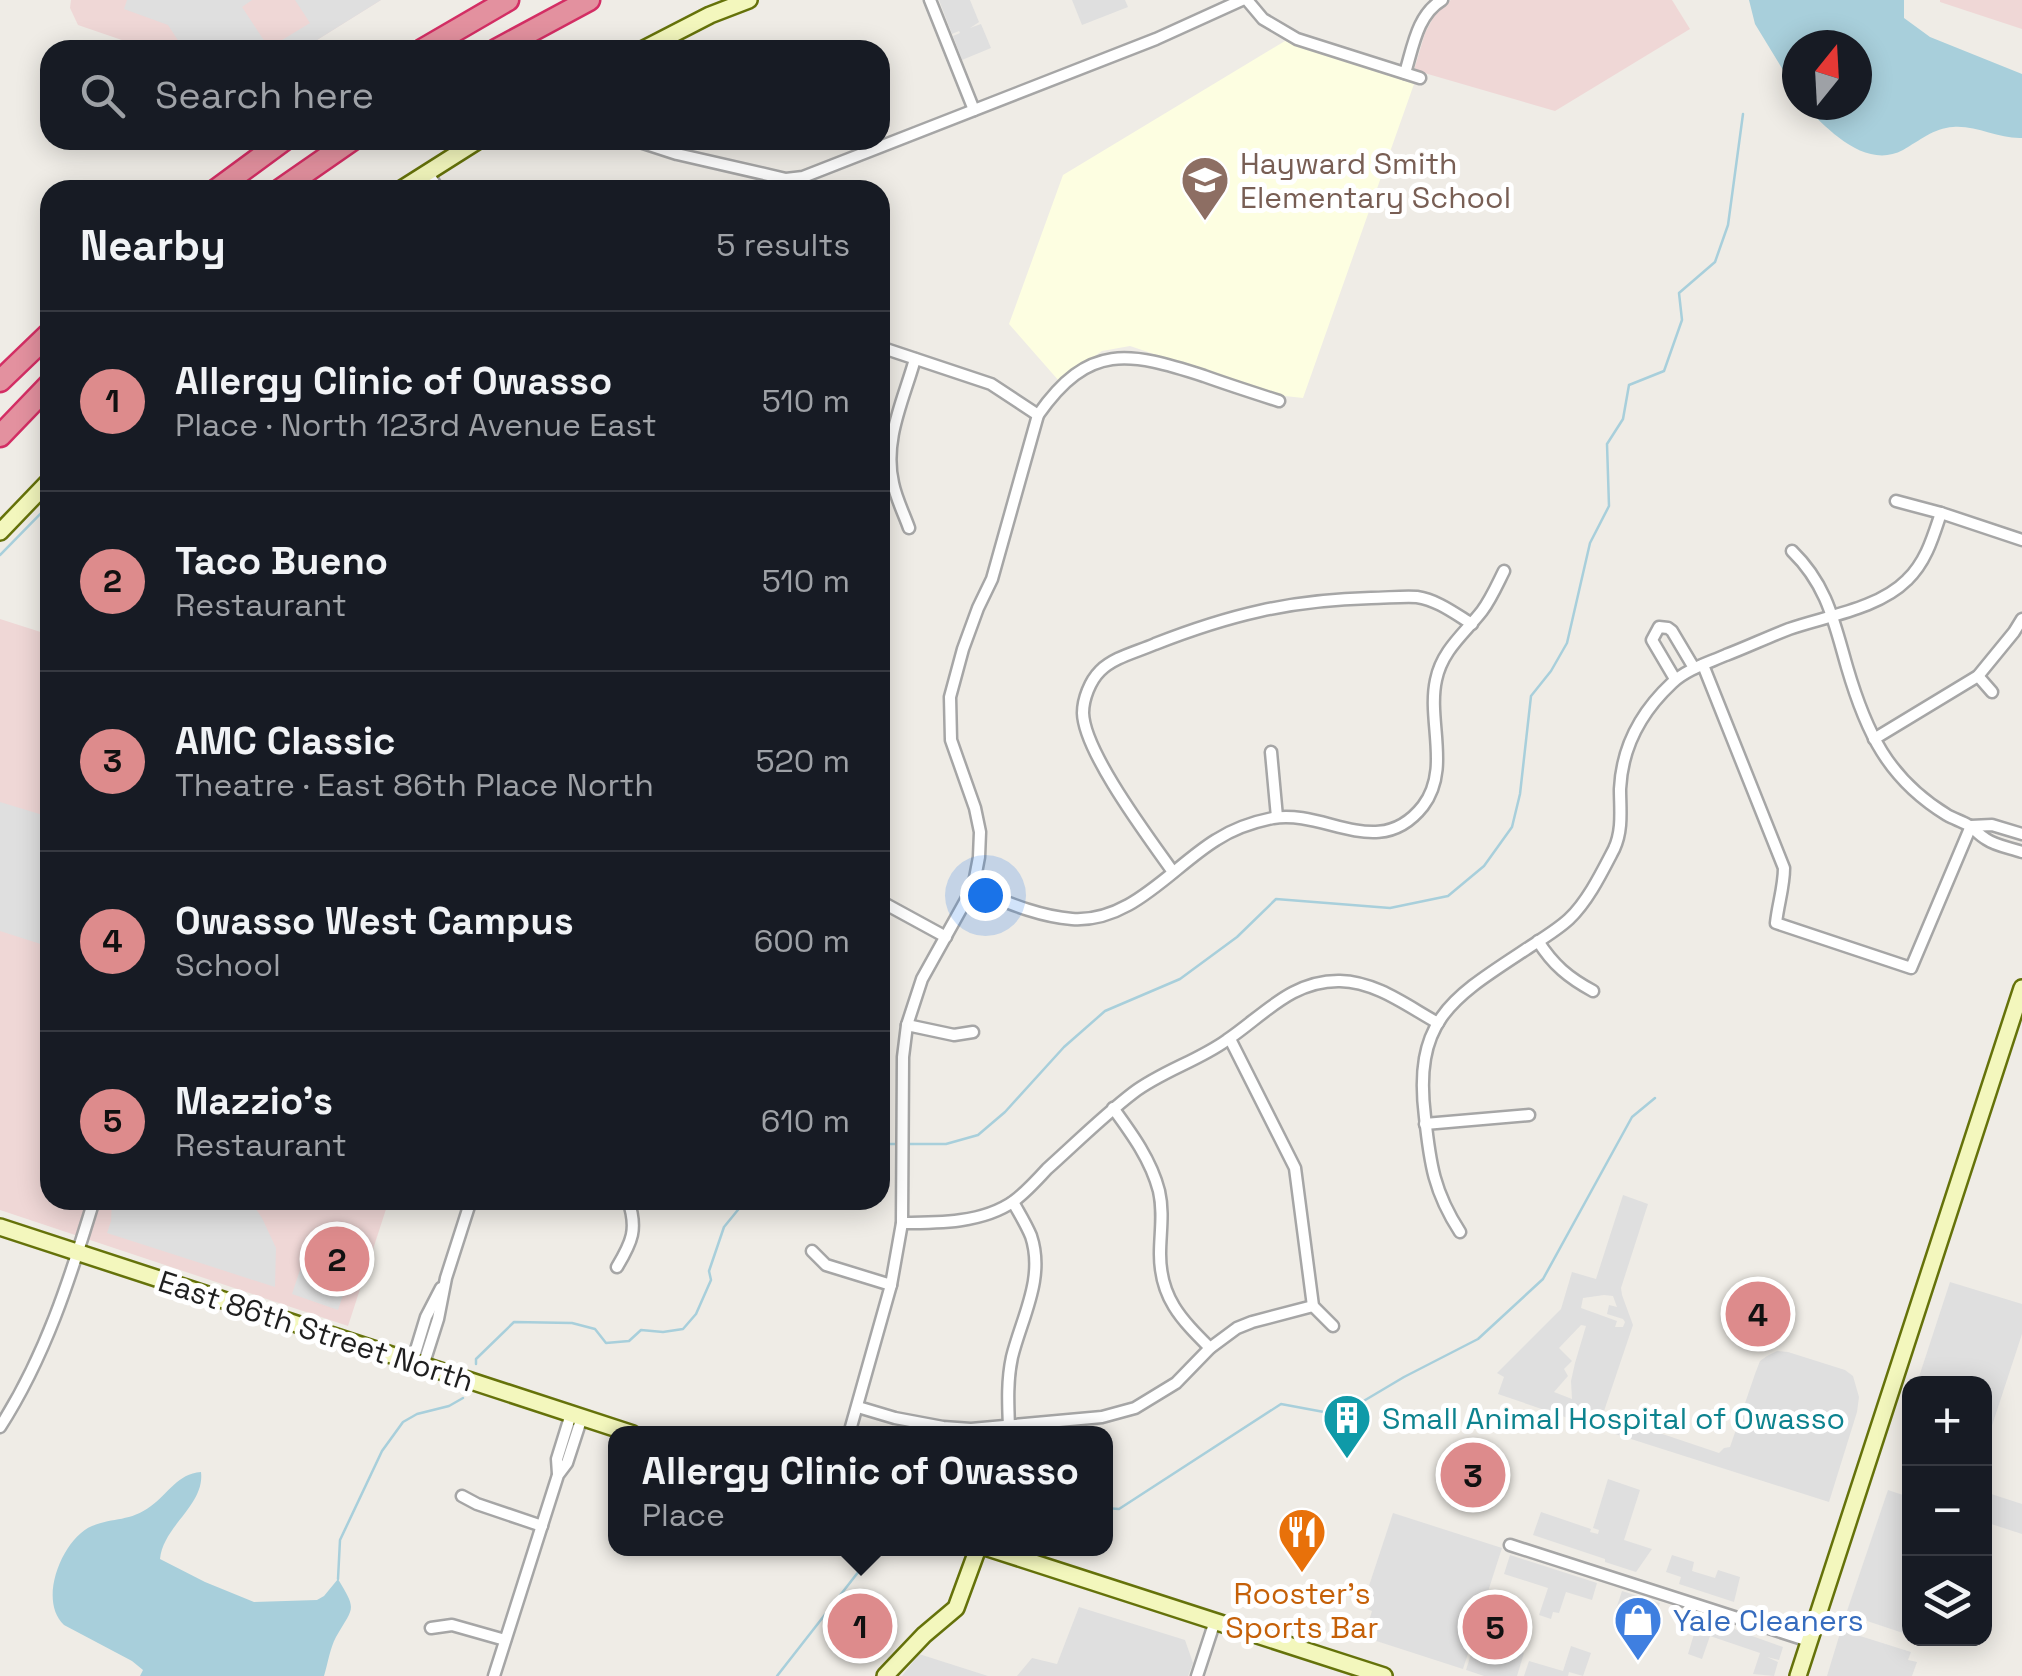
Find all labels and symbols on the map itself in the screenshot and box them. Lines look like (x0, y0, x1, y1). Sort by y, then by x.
north arrow (1782, 30, 1872, 120)
place label: Hayward Smith Elementary School (1240, 144, 1511, 217)
school or university icon: Hayward Smith Elementary School (1179, 154, 1231, 222)
your location (960, 870, 1011, 921)
pin: 2 (304, 1222, 370, 1296)
street label: East 86th Street North (153, 1262, 479, 1400)
pin: 4 (1726, 1276, 1790, 1352)
building icon: Small Animal Hospital of Owasso (1321, 1392, 1373, 1460)
place label: Small Animal Hospital of Owasso (1382, 1399, 1845, 1438)
pin: 3 (1440, 1438, 1506, 1512)
restaurant icon: Rooster's Sports Bar (1276, 1506, 1328, 1574)
place label: Rooster's Sports Bar (1225, 1574, 1379, 1647)
pin: 1 (828, 1588, 892, 1664)
pin: 5 (1462, 1590, 1528, 1664)
shop icon: Yale Cleaners (1612, 1594, 1664, 1662)
place label: Yale Cleaners (1673, 1601, 1864, 1640)

